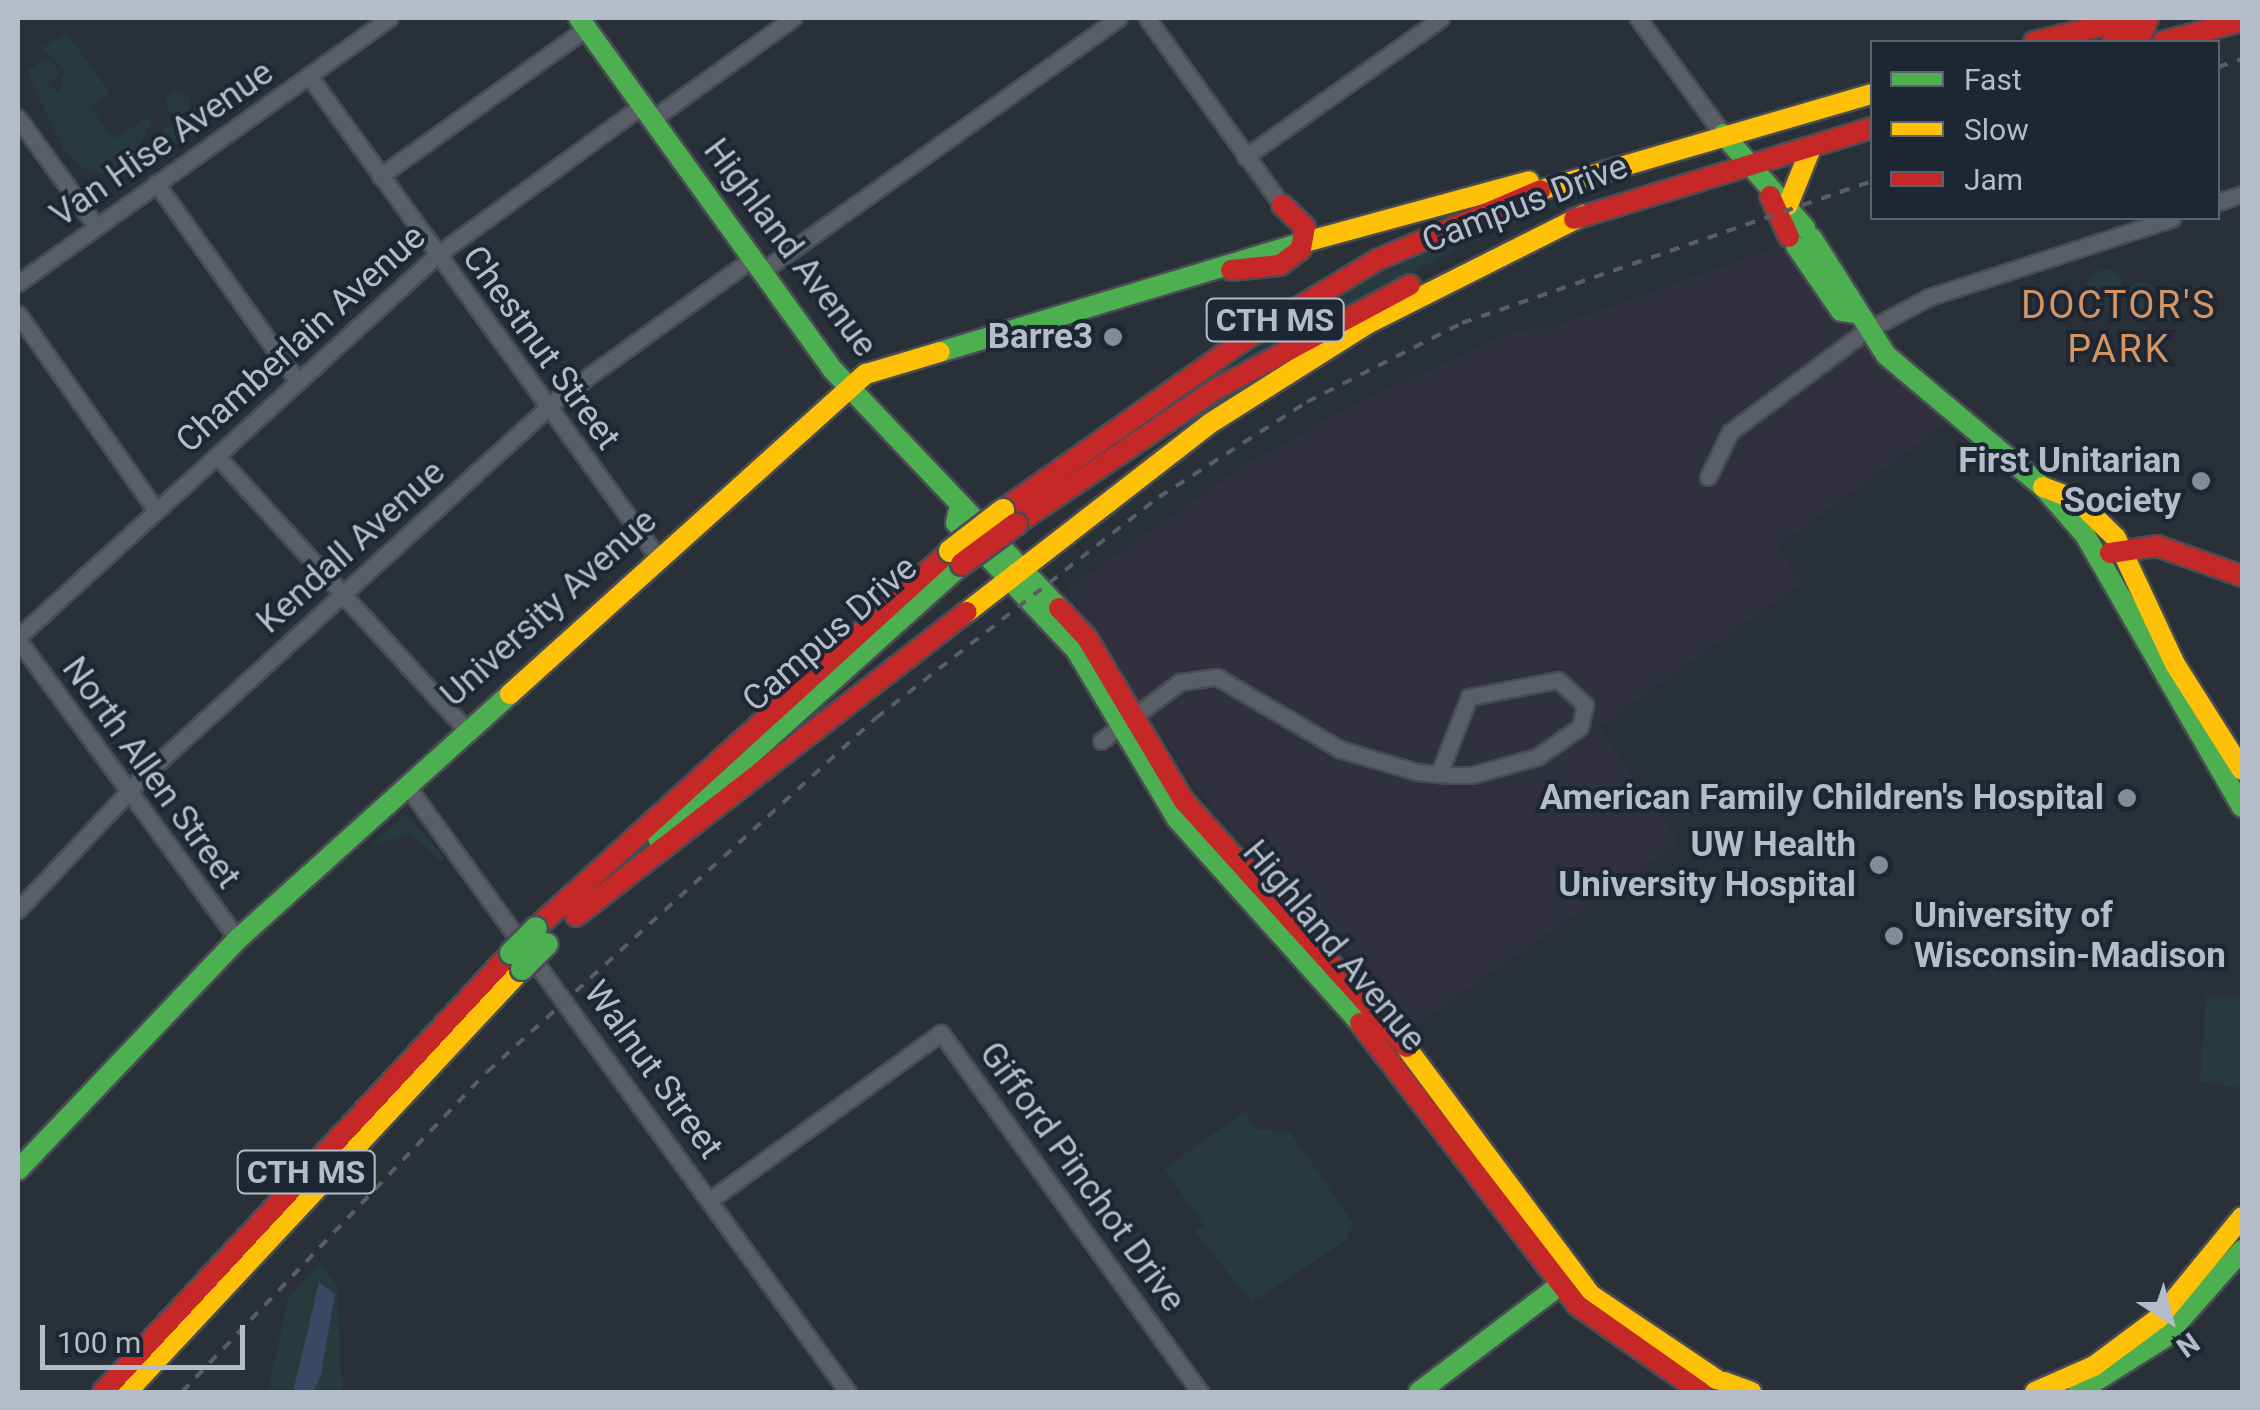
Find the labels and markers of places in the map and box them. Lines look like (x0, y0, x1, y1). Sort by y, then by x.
place label: Barre3 (988, 316, 1093, 358)
marker: Barre3 (1102, 326, 1124, 348)
place label: First Unitarian Society (1958, 440, 2181, 522)
marker: First Unitarian Society (2190, 470, 2212, 492)
place label: American Family Children's Hospital (1540, 777, 2104, 819)
marker: American Family Children's Hospital (2114, 785, 2140, 811)
place label: UW Health University Hospital (1558, 824, 1856, 906)
marker: UW Health University Hospital (1866, 852, 1892, 878)
place label: University of Wisconsin-Madison (1914, 895, 2226, 977)
marker: University of Wisconsin-Madison (1883, 925, 1905, 947)

